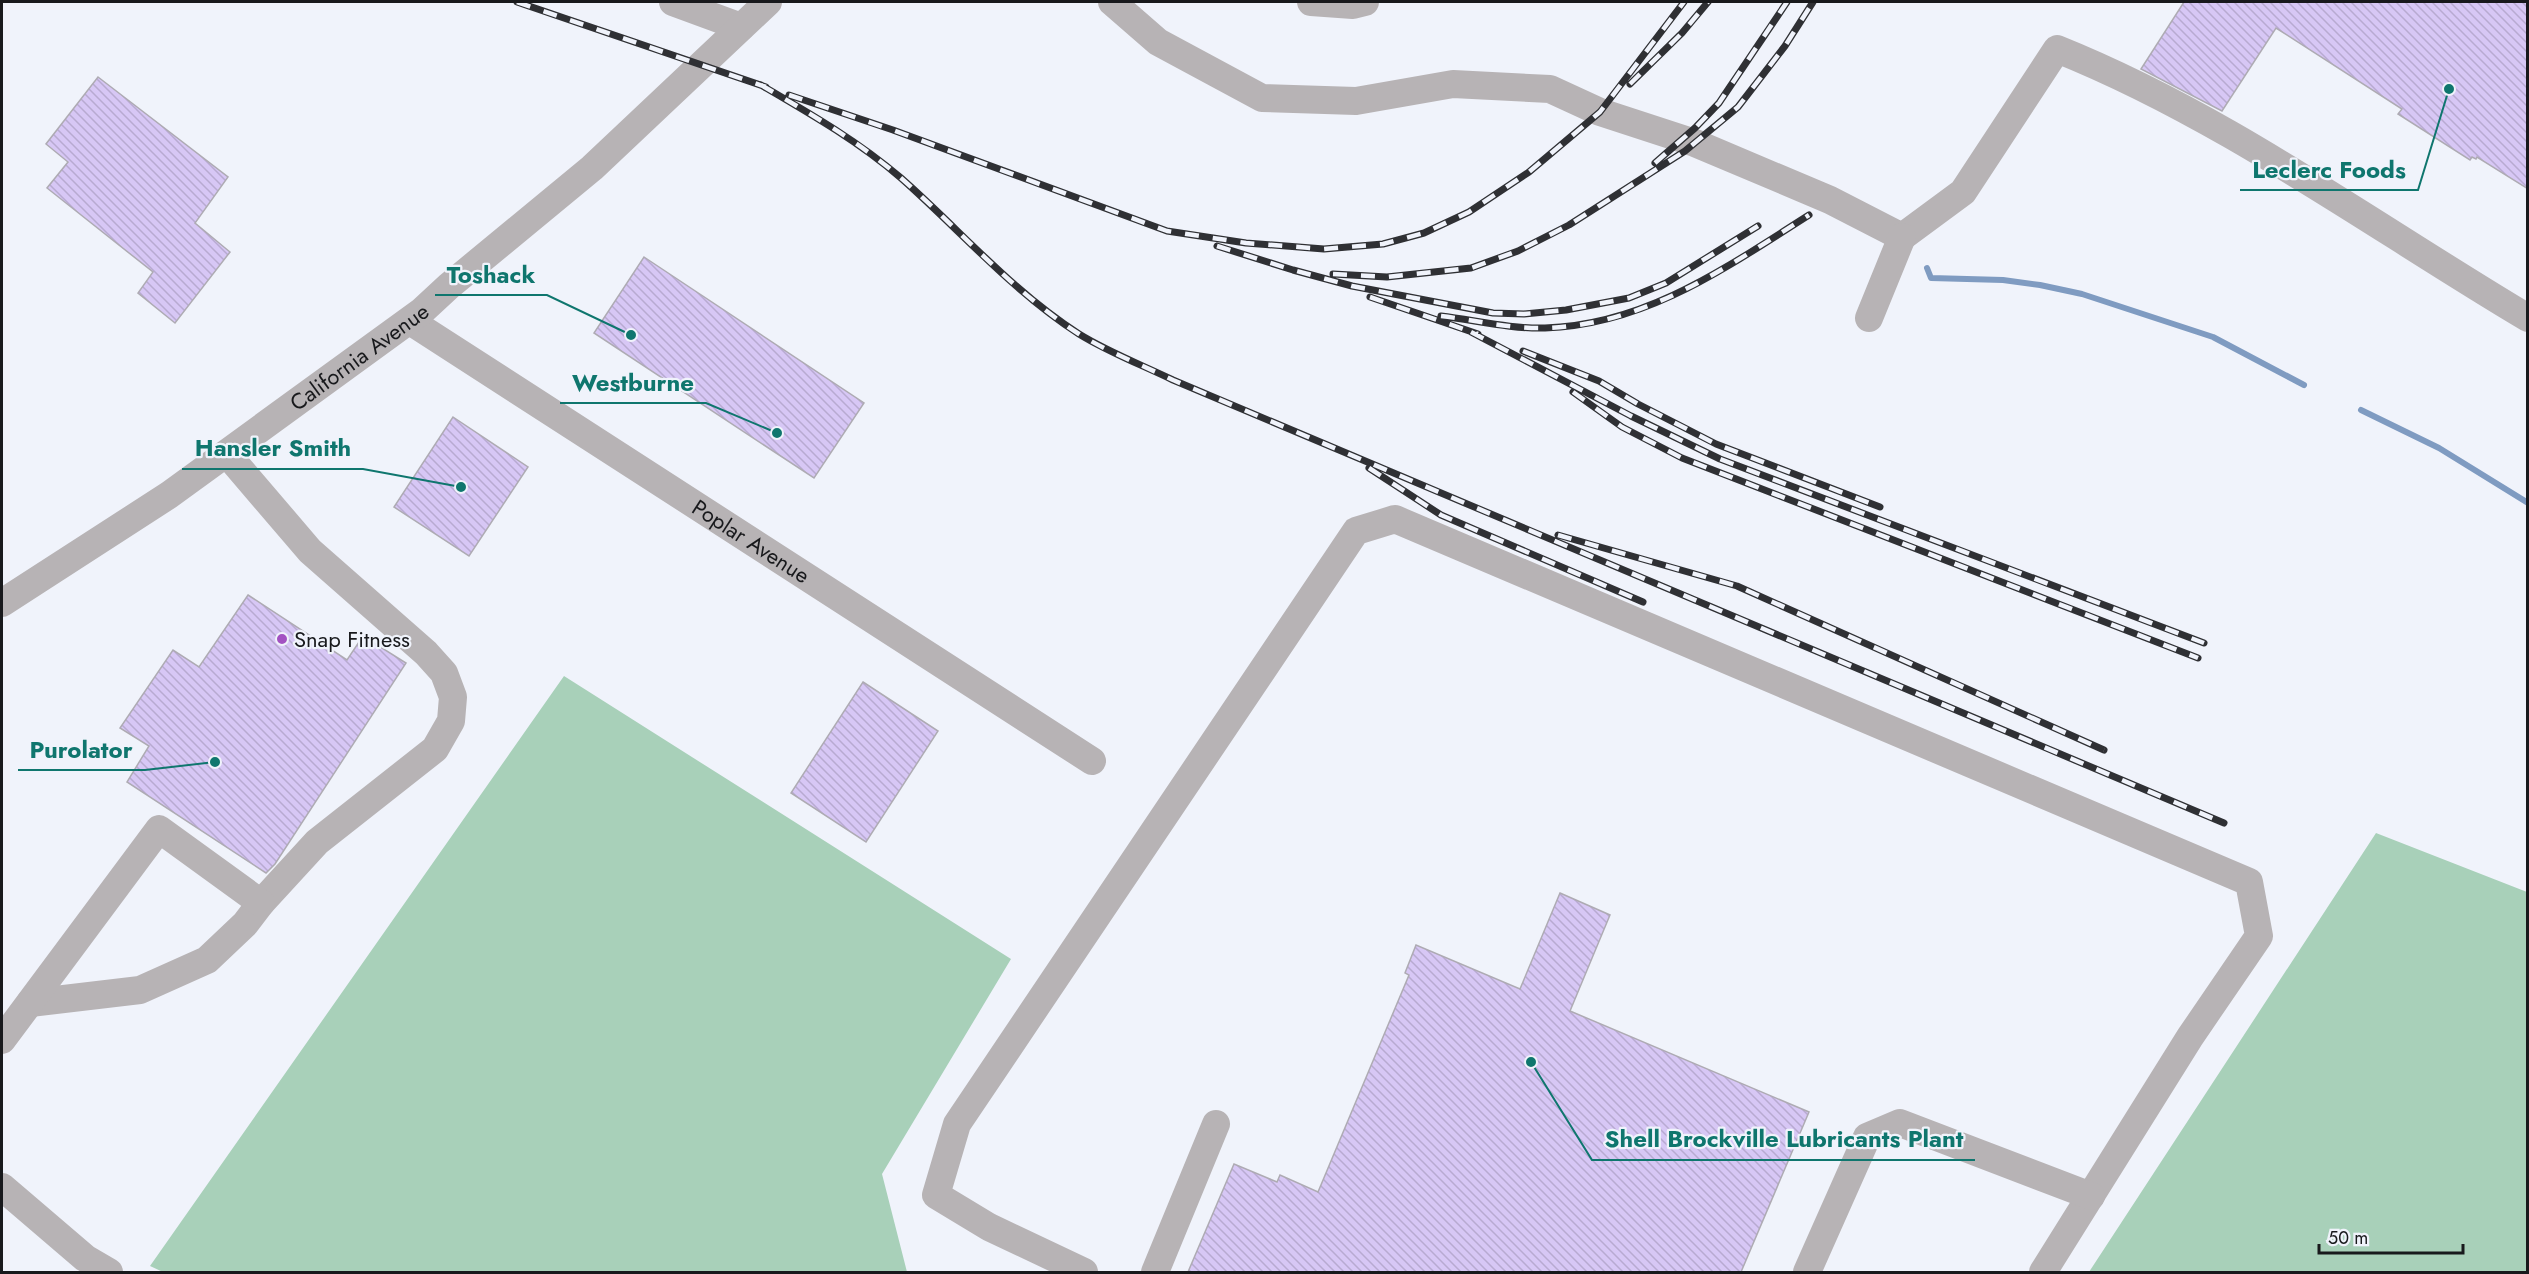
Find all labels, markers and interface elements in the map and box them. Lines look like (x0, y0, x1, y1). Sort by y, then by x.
callout: Leclerc Foods (2240, 148, 2418, 190)
text: Leclerc Foods (2252, 152, 2406, 187)
callout: Toshack (435, 253, 547, 295)
text: Toshack (447, 257, 535, 292)
street label: California Avenue (283, 295, 435, 418)
callout: Westburne (560, 361, 706, 403)
text: Westburne (572, 365, 694, 400)
callout: Hansler Smith (182, 427, 363, 469)
text: Hansler Smith (195, 430, 351, 465)
street label: Poplar Avenue (686, 491, 816, 591)
place label: Snap Fitness (294, 623, 410, 655)
marker: Snap Fitness (275, 632, 289, 646)
callout: Purolator (18, 728, 145, 770)
text: Purolator (29, 732, 133, 767)
callout: Shell Brockville Lubricants Plant (1592, 1118, 1975, 1160)
text: Shell Brockville Lubricants Plant (1605, 1121, 1964, 1156)
scale bar (2319, 1217, 2463, 1255)
text: 50 m (2328, 1225, 2368, 1251)

